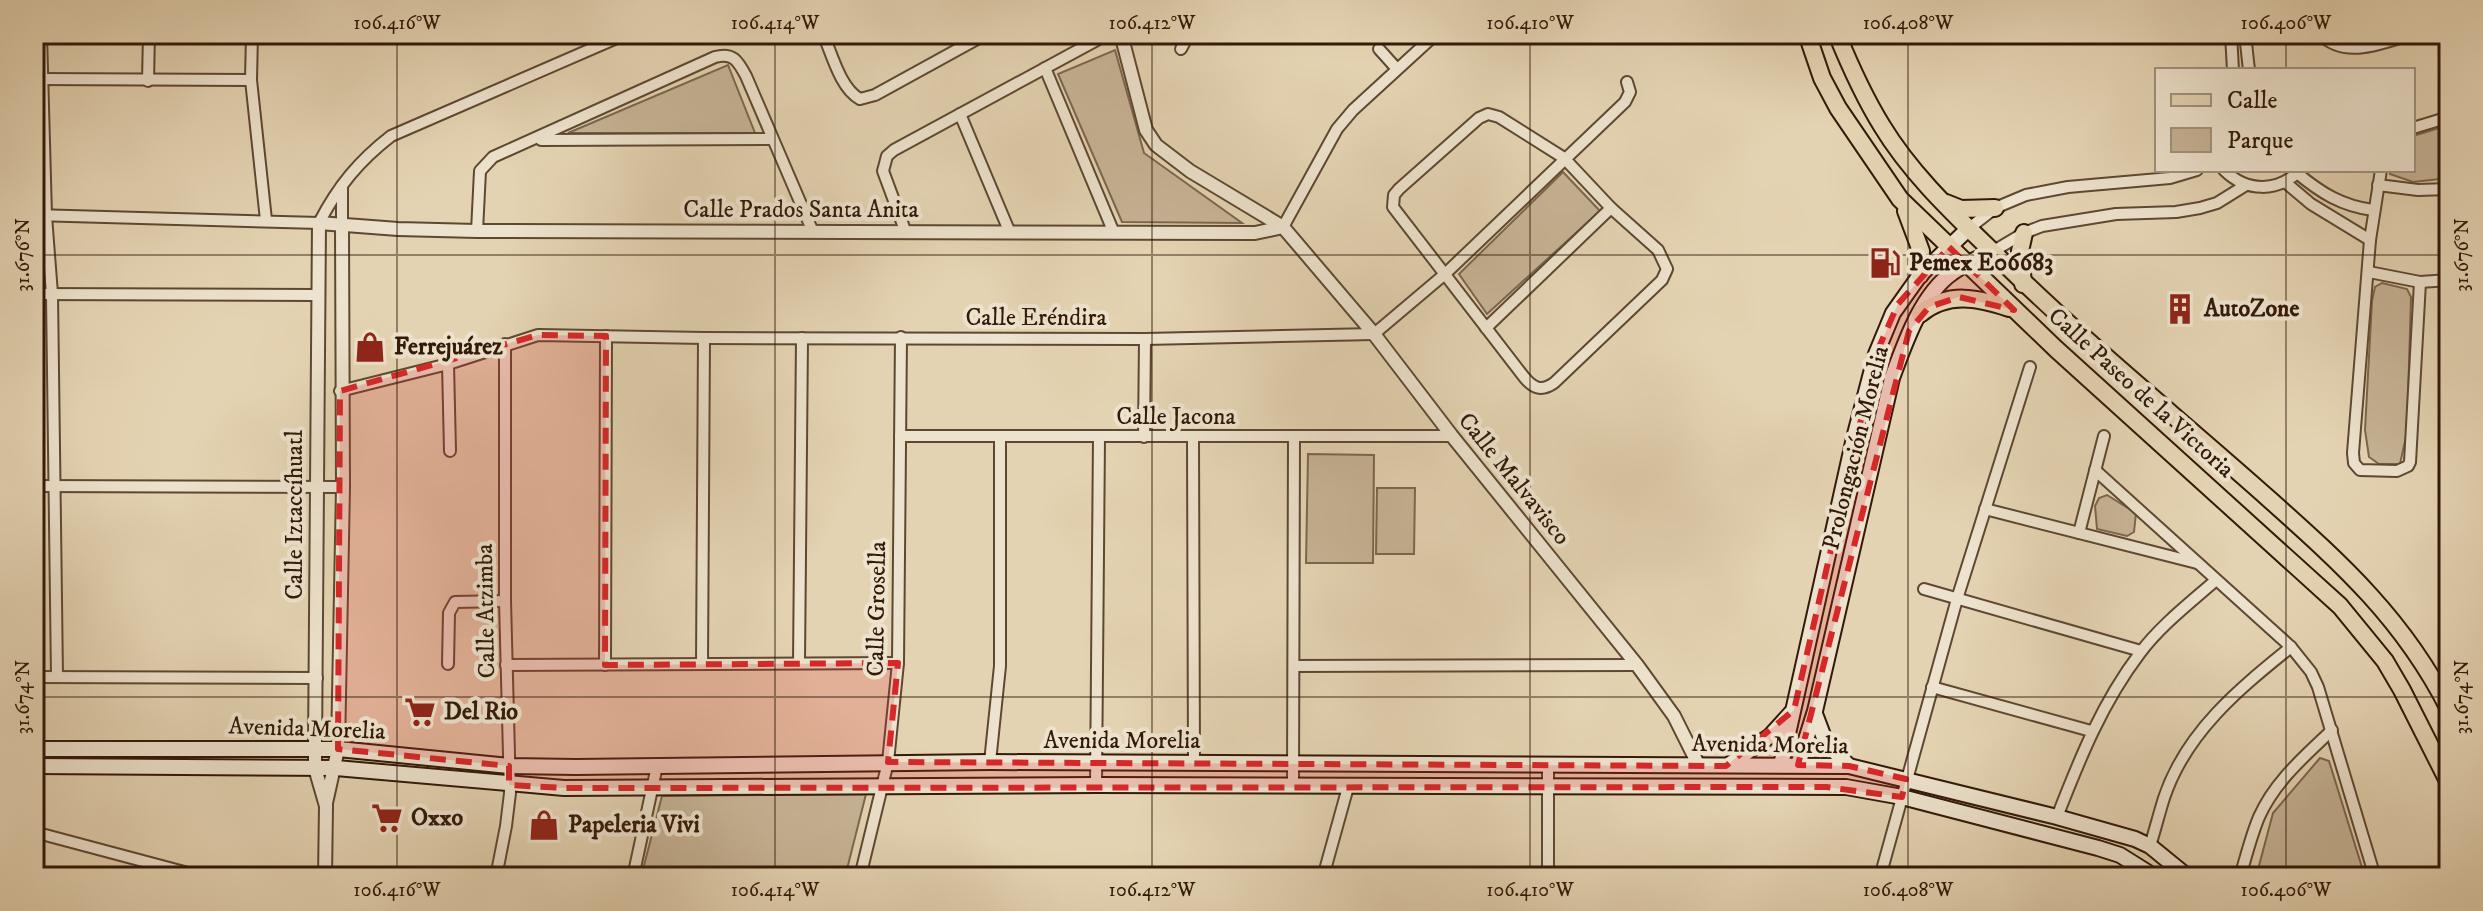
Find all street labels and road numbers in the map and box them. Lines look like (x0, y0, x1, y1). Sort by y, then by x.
street label: Calle Prados Santa Anita (683, 195, 920, 225)
street label: Calle Paseo de la Victoria (2042, 301, 2241, 485)
street label: Calle Eréndira (965, 303, 1107, 333)
street label: Prolongación Morelia (1816, 342, 1896, 553)
street label: Calle Jacona (1116, 402, 1237, 432)
street label: Calle Malvavisco (1451, 407, 1577, 551)
street label: Calle Iztaccíhuatl (280, 429, 310, 600)
street label: Calle Grosella (861, 540, 893, 677)
street label: Calle Atzimba (470, 543, 502, 679)
street label: Avenida Morelia (228, 711, 387, 747)
street label: Avenida Morelia (1044, 726, 1201, 756)
street label: Avenida Morelia (1691, 729, 1850, 761)

